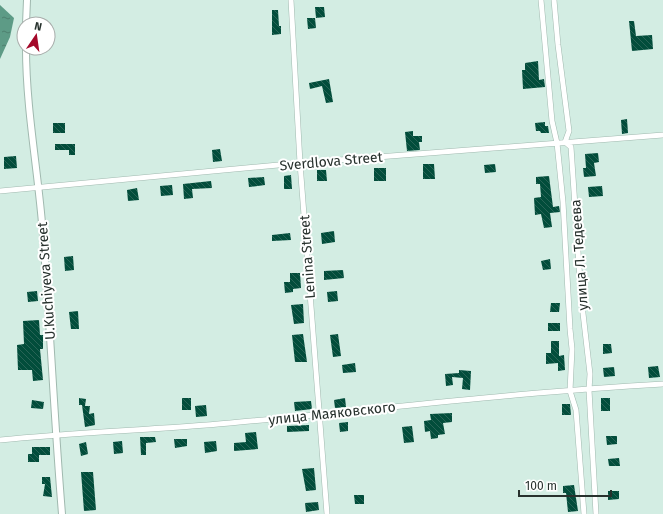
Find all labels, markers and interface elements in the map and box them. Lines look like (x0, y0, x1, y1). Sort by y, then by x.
north arrow (16, 16, 56, 56)
text: N (33, 20, 43, 34)
street label: Sverdlova Street (279, 148, 384, 174)
street label: улица Л. Тедеева (567, 199, 592, 311)
street label: Lenina Street (296, 214, 319, 299)
street label: U.Kuchiyeva Street (34, 221, 59, 340)
street label: улица Маяковского (268, 398, 397, 429)
scale bar (519, 472, 611, 498)
text: 100 m (525, 479, 557, 493)

